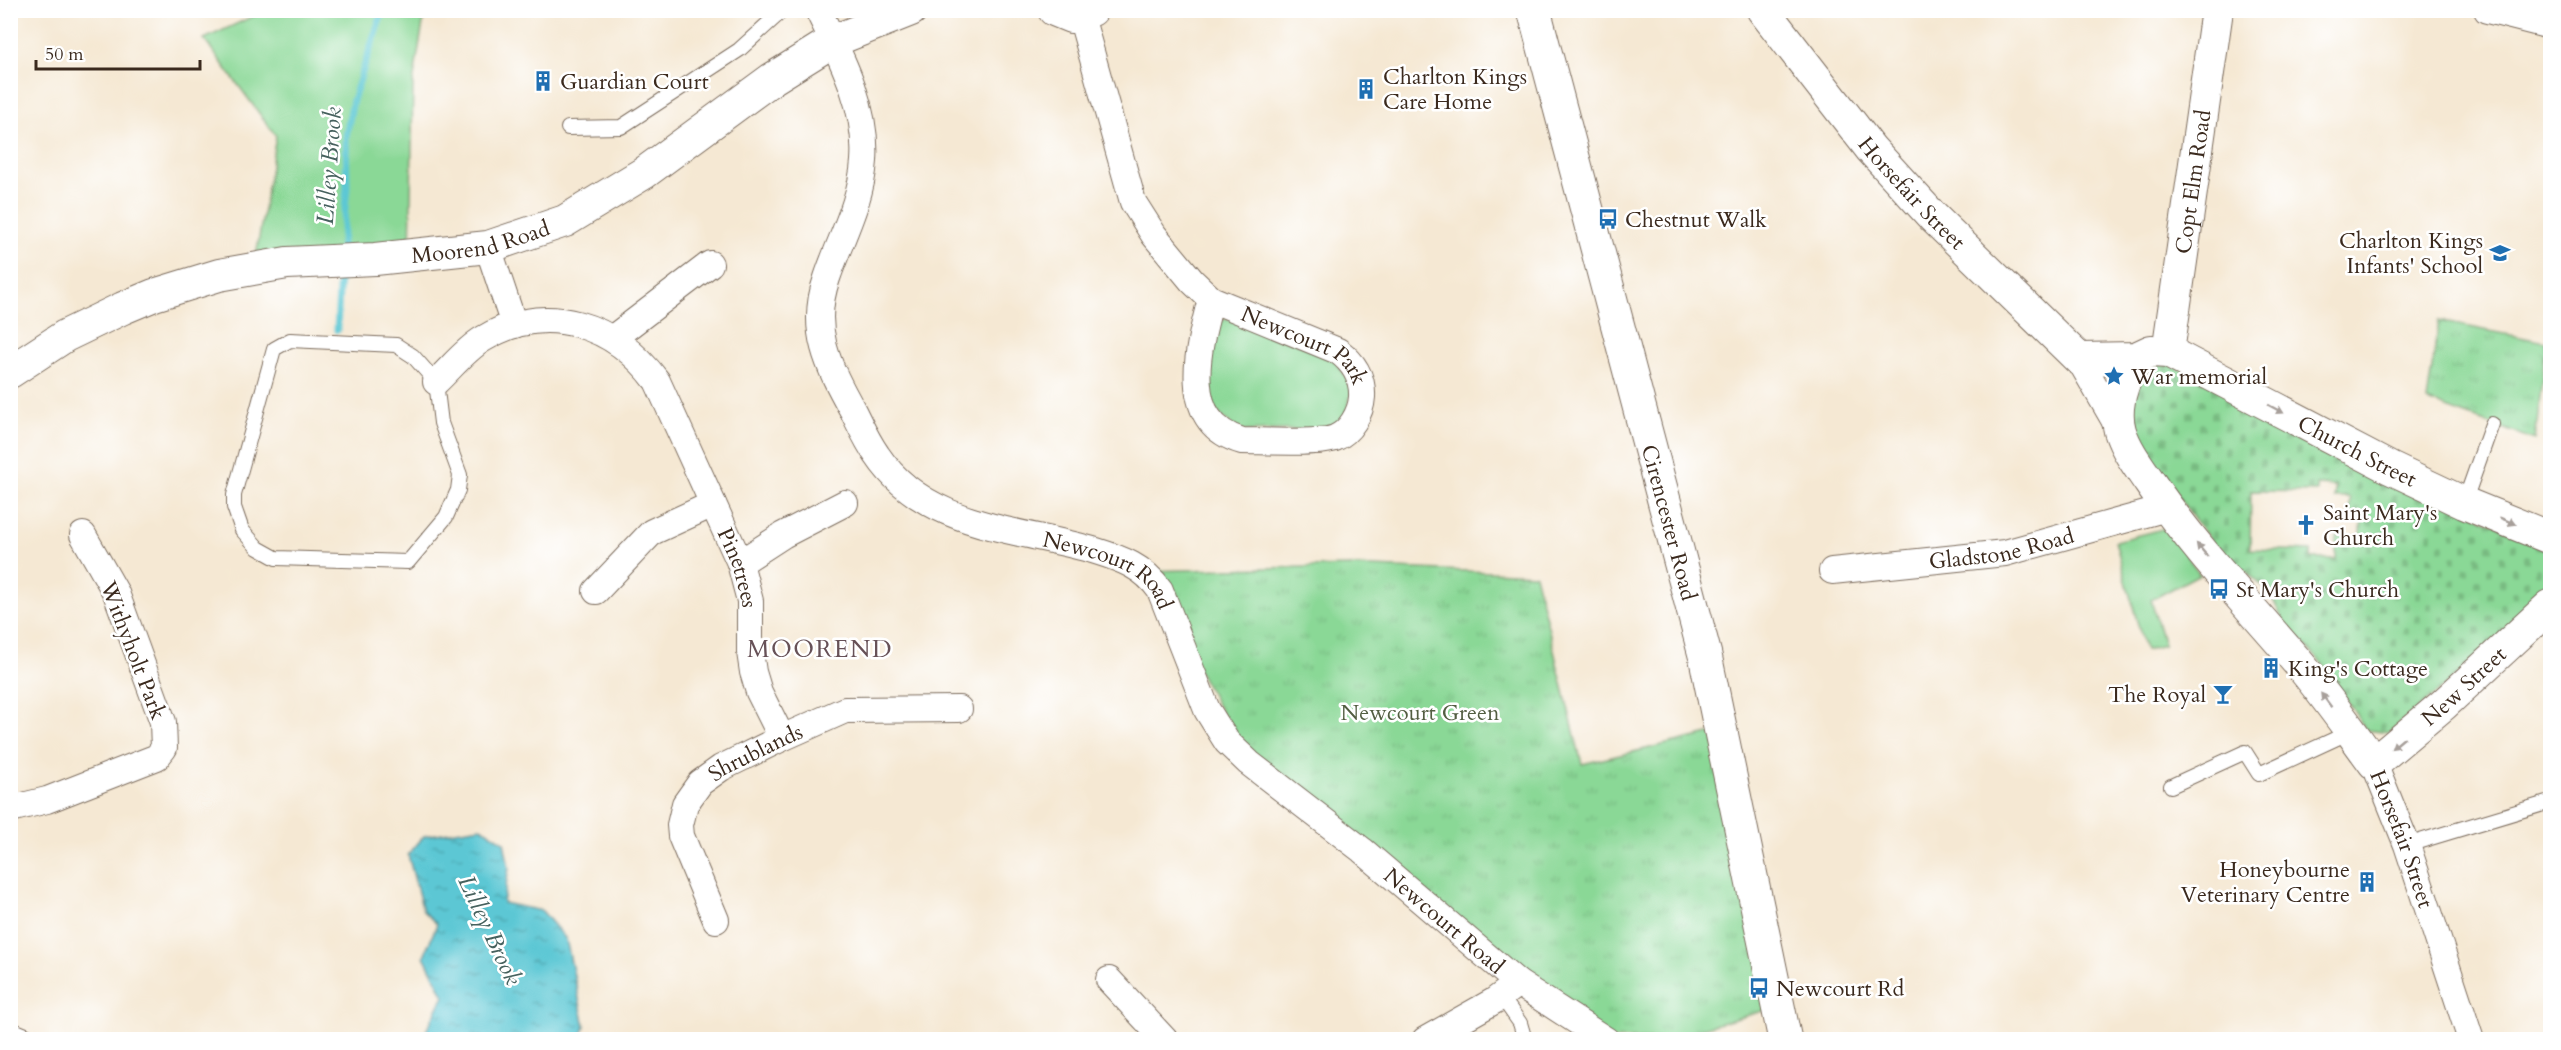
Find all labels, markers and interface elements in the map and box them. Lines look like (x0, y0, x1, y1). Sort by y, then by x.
scale bar (36, 33, 200, 71)
text: 50 m (45, 42, 84, 67)
place label: Charlton Kings Care Home (1383, 62, 1527, 117)
place label: Guardian Court (560, 67, 709, 97)
building icon: Guardian Court (531, 69, 555, 93)
building icon: Charlton Kings Care Home (1354, 77, 1378, 101)
water label: Lilley Brook (309, 106, 350, 226)
street label: Copt Elm Road (2168, 107, 2219, 256)
street label: Horsefair Street (1851, 131, 1972, 257)
place label: Chestnut Walk (1625, 205, 1767, 235)
bus stop icon: Chestnut Walk (1596, 207, 1620, 231)
street label: Moorend Road (410, 213, 554, 271)
place label: Charlton Kings Infants' School (2339, 226, 2483, 281)
school or university icon: Charlton Kings Infants' School (2488, 241, 2512, 265)
street label: Newcourt Park (1236, 299, 1374, 389)
place label: War memorial (2130, 362, 2268, 392)
place icon: War memorial (2102, 364, 2126, 388)
one-way arrow (2268, 404, 2285, 414)
street label: Church Street (2292, 408, 2422, 495)
street label: Cirencester Road (1634, 441, 1704, 604)
place label: Saint Mary's Church (2323, 498, 2437, 553)
church icon: Saint Mary's Church (2294, 513, 2318, 537)
one-way arrow (2499, 517, 2517, 526)
street label: Gladstone Road (1927, 521, 2078, 577)
street label: Pinetrees (710, 523, 764, 608)
street label: Newcourt Road (1040, 525, 1180, 614)
one-way arrow (2195, 542, 2208, 558)
place label: St Mary's Church (2236, 575, 2399, 605)
street label: Withyholt Park (93, 576, 173, 724)
bus stop icon: St Mary's Church (2207, 577, 2231, 601)
district label: MOOREND (747, 633, 893, 666)
street label: New Street (2415, 640, 2513, 733)
place label: King's Cottage (2288, 654, 2428, 684)
building icon: King's Cottage (2259, 656, 2283, 680)
place label: The Royal (2108, 680, 2206, 710)
bar icon: The Royal (2211, 682, 2235, 706)
one-way arrow (2320, 692, 2332, 708)
park label: Newcourt Green (1340, 698, 1500, 728)
street label: Shrublands (702, 717, 807, 789)
one-way arrow (2391, 736, 2406, 749)
street label: Horsefair Street (2362, 766, 2441, 912)
place label: Honeybourne Veterinary Centre (2181, 855, 2350, 910)
street label: Newcourt Road (1377, 861, 1511, 981)
water label: Lilley Brook (450, 870, 529, 991)
building icon: Honeybourne Veterinary Centre (2355, 870, 2379, 894)
place label: Newcourt Rd (1776, 974, 1905, 1004)
bus stop icon: Newcourt Rd (1747, 976, 1771, 1000)

